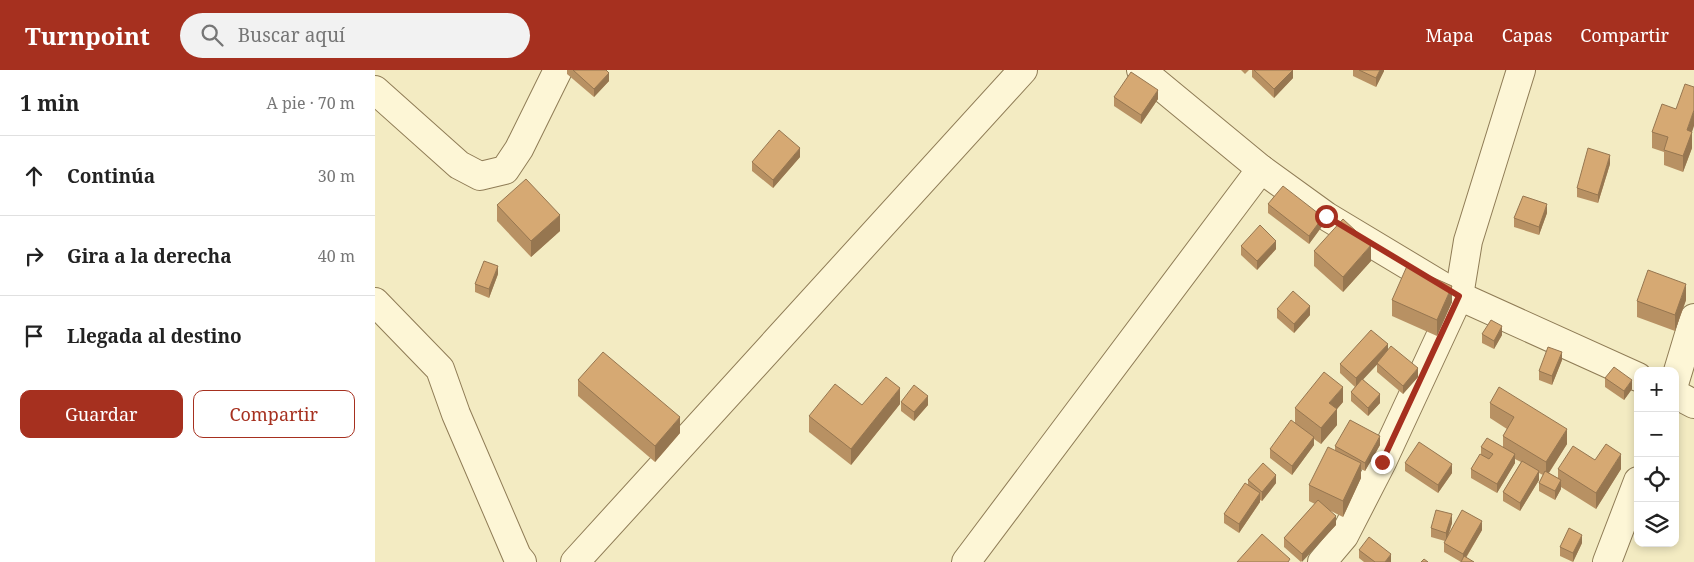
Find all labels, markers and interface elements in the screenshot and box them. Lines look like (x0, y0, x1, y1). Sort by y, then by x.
search box (180, 13, 530, 58)
text: Turnpoint (25, 19, 150, 52)
icon: search (198, 21, 226, 49)
text: Buscar aquí (238, 22, 345, 48)
text: Mapa (1426, 23, 1474, 47)
text: Capas (1502, 23, 1552, 47)
text: Compartir (1580, 23, 1669, 47)
text: 1 min (20, 89, 79, 117)
text: A pie · 70 m (267, 92, 355, 114)
icon: ahead (20, 162, 48, 190)
text: Continúa (67, 163, 155, 189)
text: 30 m (318, 165, 355, 187)
route start (1315, 205, 1338, 228)
icon: right (20, 242, 48, 270)
text: Gira a la derecha (67, 243, 232, 269)
text: 40 m (318, 245, 355, 267)
icon: arrive (20, 322, 48, 350)
text: Llegada al destino (67, 323, 242, 349)
map controls (1634, 367, 1679, 547)
button: + (1634, 367, 1679, 412)
button: Guardar (20, 390, 183, 438)
button: Compartir (193, 390, 355, 438)
button: − (1634, 412, 1679, 457)
route end (1371, 451, 1394, 474)
button: locate (1634, 457, 1679, 502)
button: layers (1634, 502, 1679, 547)

